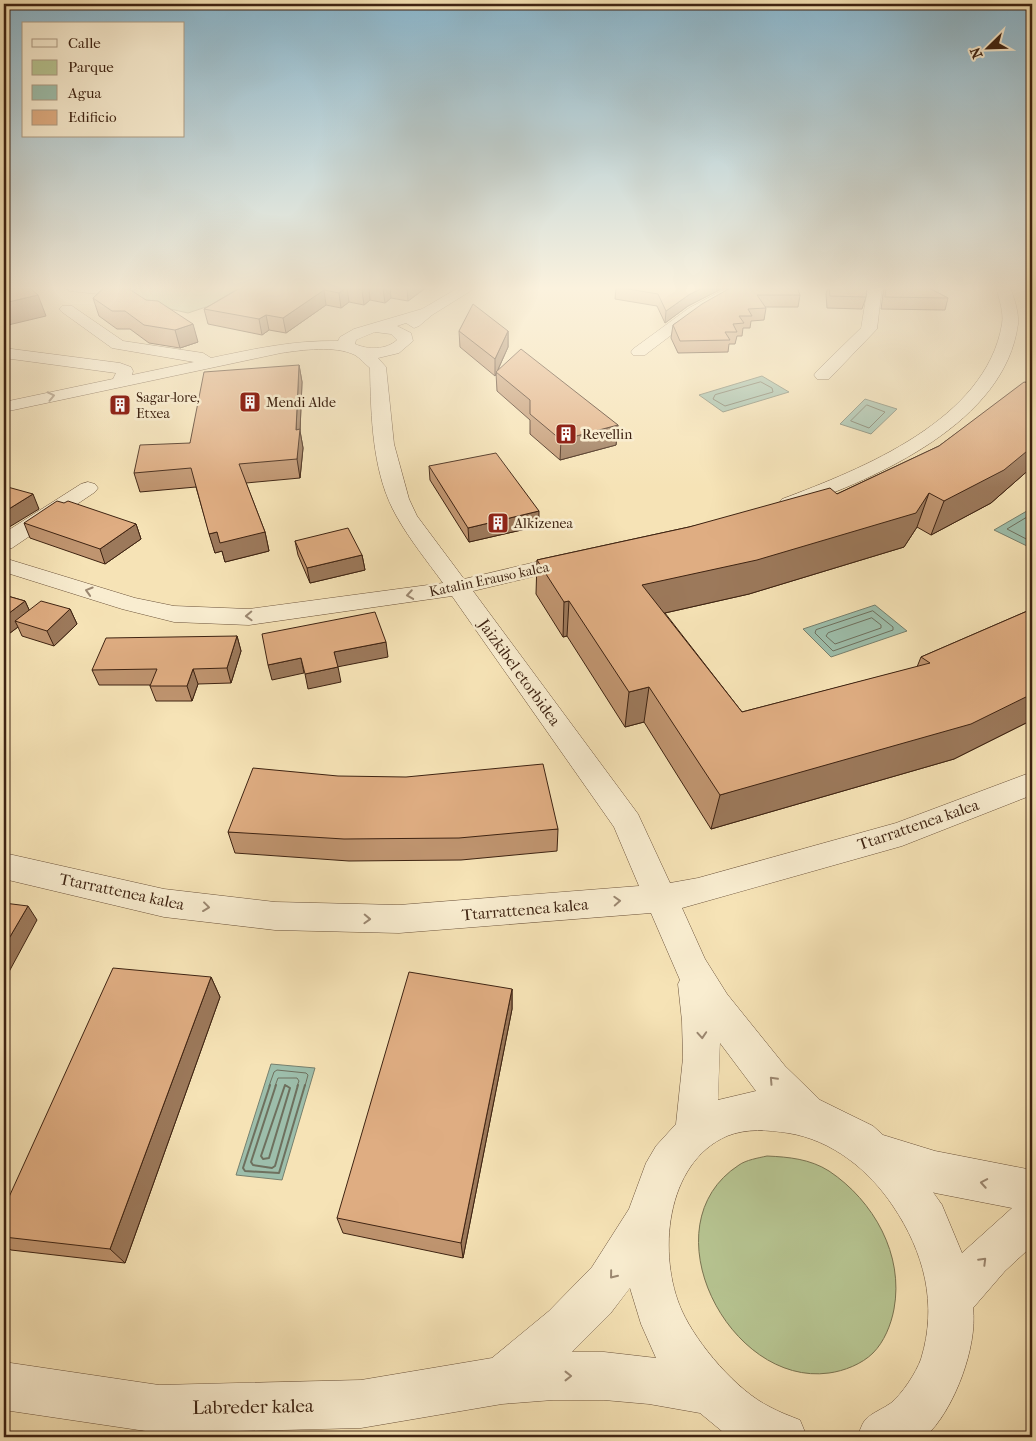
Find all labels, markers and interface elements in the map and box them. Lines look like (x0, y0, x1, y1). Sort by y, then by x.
legend (22, 22, 185, 138)
north arrow (964, 22, 1014, 72)
text: Calle (68, 34, 101, 52)
text: N (966, 44, 986, 61)
text: Parque (68, 58, 114, 76)
text: Agua (67, 84, 102, 102)
text: Edificio (68, 108, 117, 126)
place label: Sagar-lore, Etxea (136, 389, 200, 422)
building icon: Mendi Alde (238, 390, 262, 414)
one-way arrow (47, 392, 56, 402)
building icon: Sagar-lore, Etxea (108, 393, 132, 417)
place label: Mendi Alde (266, 394, 336, 411)
building icon: Revellin (554, 422, 578, 446)
place label: Revellin (582, 426, 632, 443)
building icon: Alkizenea (486, 511, 510, 535)
place label: Alkizenea (513, 515, 573, 532)
street label: Katalin Erauso kalea (427, 558, 551, 601)
one-way arrow (85, 587, 94, 597)
one-way arrow (405, 590, 414, 600)
one-way arrow (244, 611, 252, 622)
street label: Jaizkibel etorbidea (473, 614, 565, 730)
street label: Ttarrattenea kalea (855, 795, 982, 854)
street label: Ttarrattenea kalea (58, 869, 187, 914)
street label: Ttarrattenea kalea (461, 894, 590, 925)
one-way arrow (613, 896, 621, 907)
one-way arrow (201, 902, 210, 912)
one-way arrow (364, 913, 372, 924)
one-way arrow (697, 1032, 708, 1040)
one-way arrow (770, 1077, 779, 1086)
one-way arrow (980, 1178, 989, 1188)
one-way arrow (977, 1258, 986, 1267)
one-way arrow (610, 1269, 618, 1278)
one-way arrow (565, 1371, 573, 1381)
street label: Labreder kalea (192, 1395, 314, 1419)

